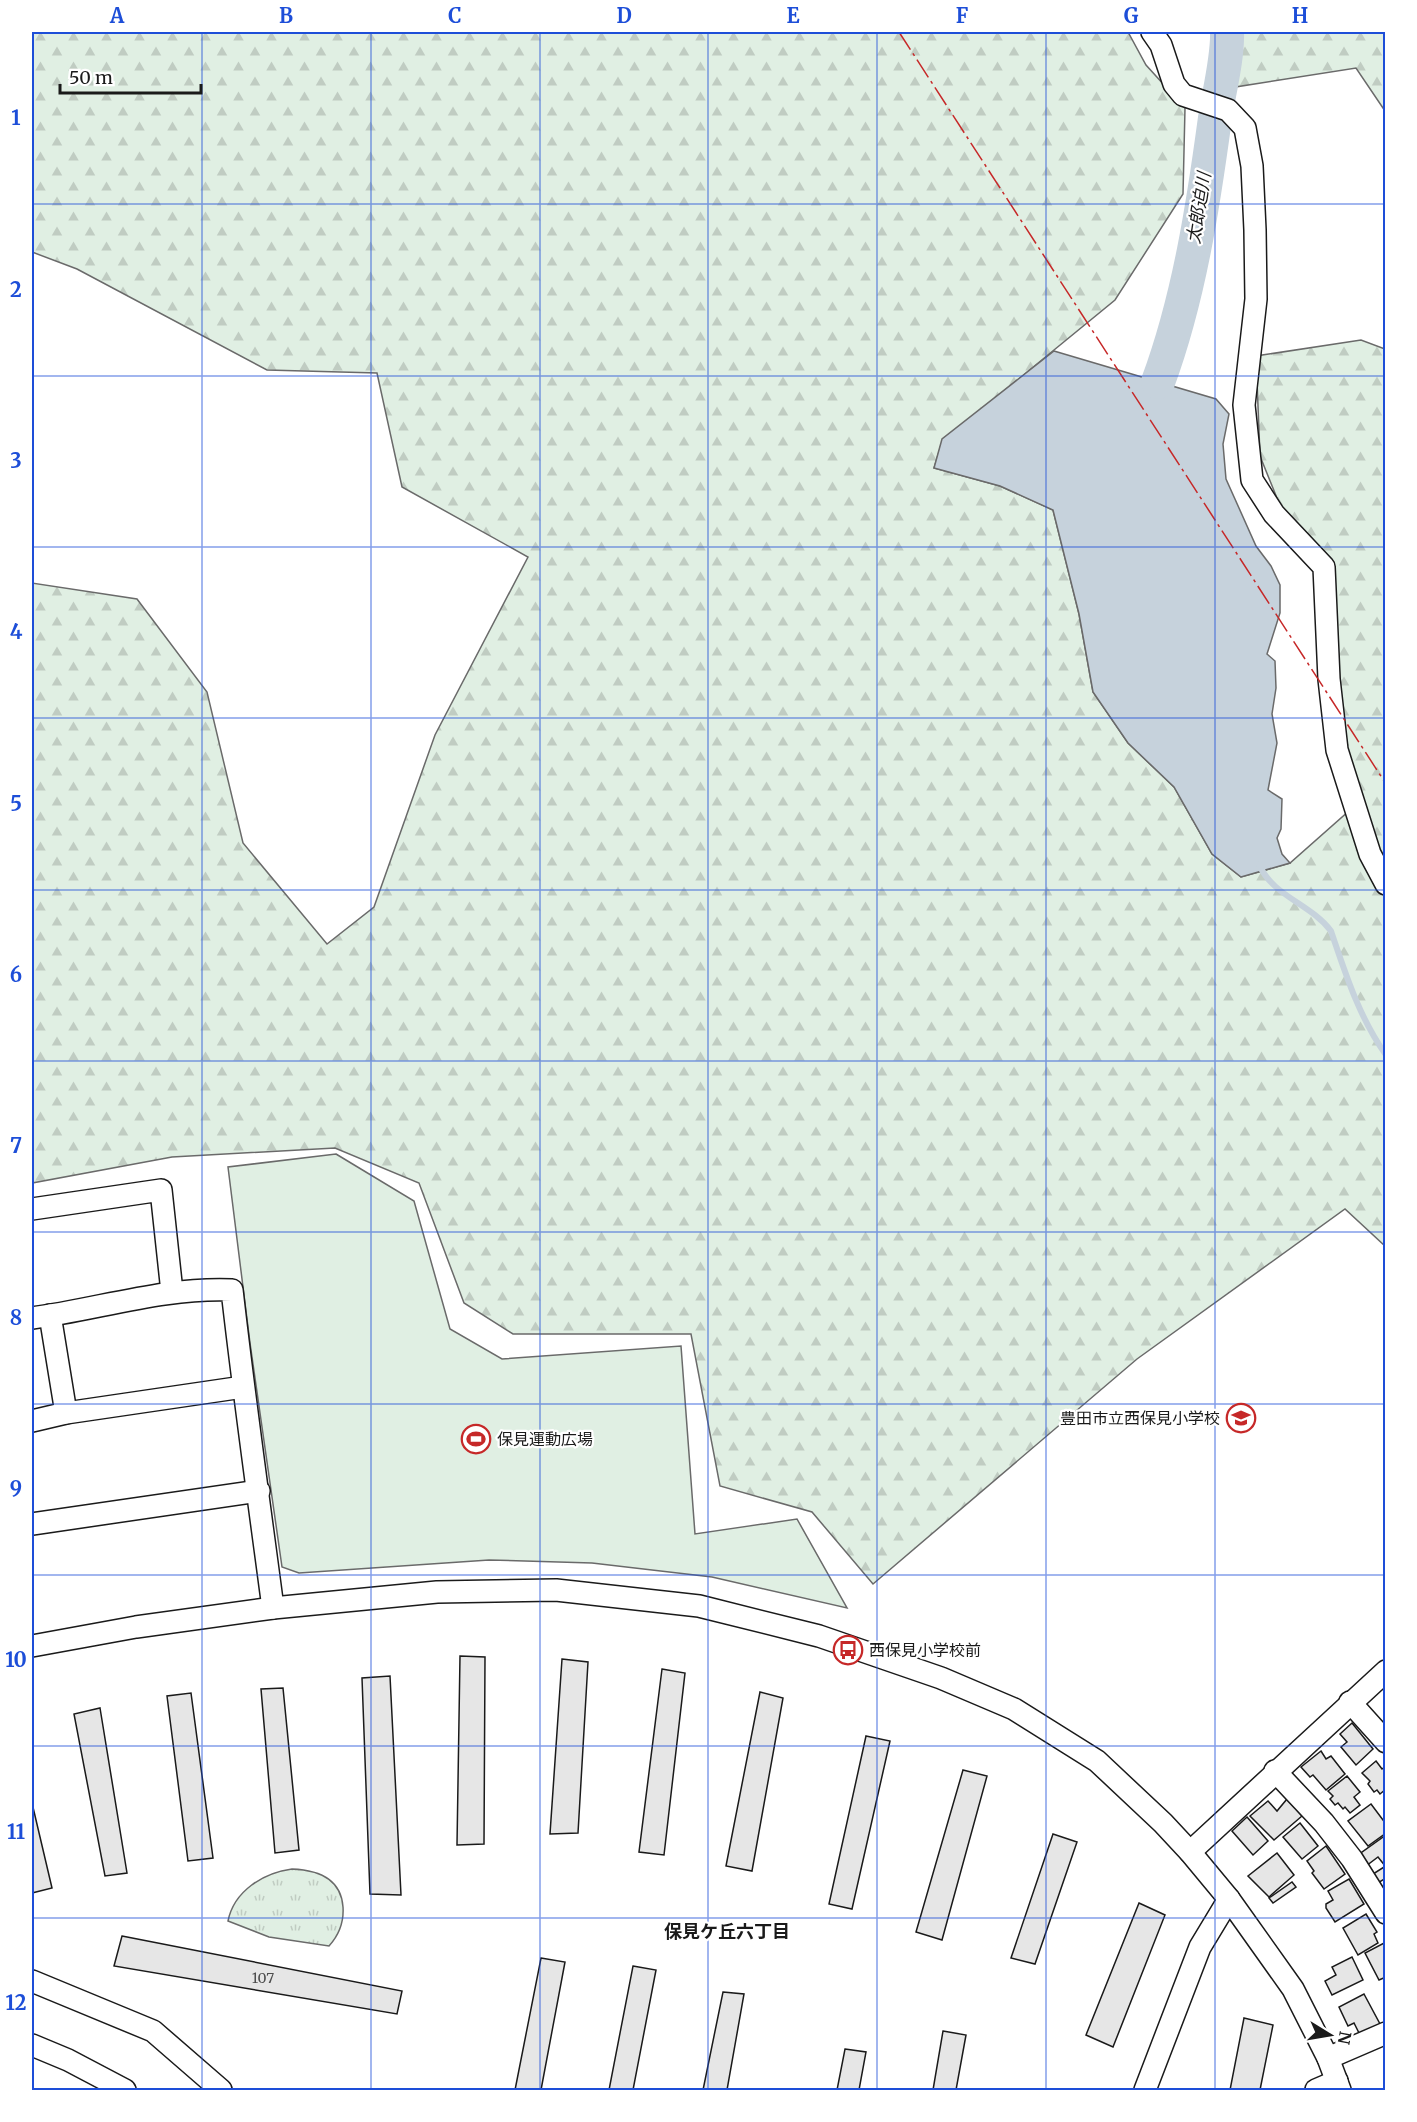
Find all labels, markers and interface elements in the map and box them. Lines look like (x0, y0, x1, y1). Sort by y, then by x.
text: A (109, 3, 125, 28)
text: B (279, 3, 293, 28)
text: C (448, 3, 462, 28)
text: D (616, 3, 632, 28)
text: E (786, 3, 800, 28)
text: F (956, 3, 969, 28)
text: G (1124, 3, 1139, 28)
text: H (1292, 3, 1308, 28)
scale bar (60, 57, 201, 95)
text: 50 m (69, 66, 113, 89)
text: 1 (11, 105, 21, 130)
water label: 太郎迫川 (1182, 169, 1216, 245)
text: 2 (10, 277, 22, 302)
text: 3 (10, 448, 22, 473)
text: 4 (10, 619, 23, 644)
text: 5 (10, 791, 22, 816)
text: 6 (10, 962, 22, 987)
text: 7 (10, 1133, 22, 1158)
text: 8 (10, 1305, 22, 1330)
school or university icon: 豊田市立西保見小学校 (1225, 1402, 1257, 1434)
place label: 豊田市立西保見小学校 (1060, 1408, 1220, 1428)
sports icon: 保見運動広場 (460, 1423, 492, 1455)
place label: 保見運動広場 (497, 1429, 593, 1449)
text: 9 (10, 1476, 22, 1501)
bus stop icon: 西保見小学校前 (832, 1634, 864, 1666)
place label: 西保見小学校前 (869, 1640, 981, 1660)
text: 10 (5, 1647, 27, 1672)
text: 11 (7, 1819, 25, 1844)
district label: 保見ケ丘六丁目 (664, 1920, 790, 1943)
house number: 107 (252, 1969, 274, 1987)
text: 12 (6, 1990, 27, 2015)
north arrow (1300, 2005, 1360, 2065)
text: N (1334, 2030, 1356, 2046)

